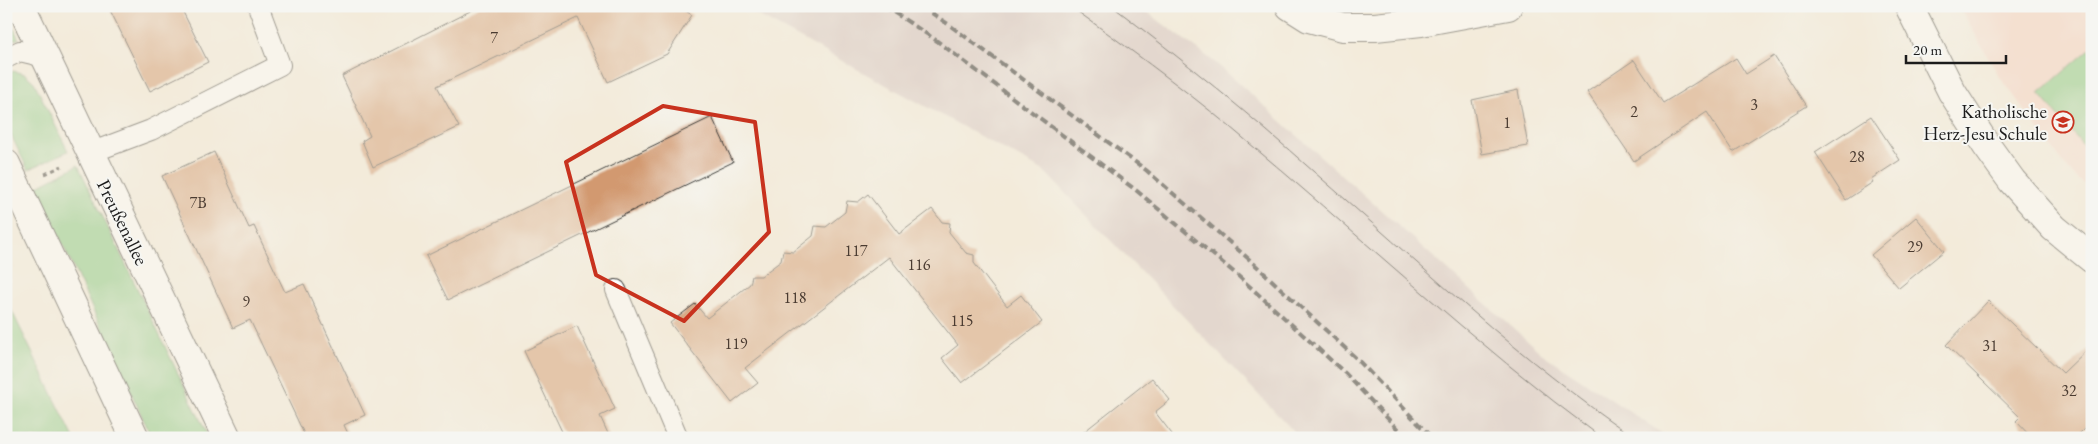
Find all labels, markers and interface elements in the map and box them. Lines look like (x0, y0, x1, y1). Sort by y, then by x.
house number: 7 (490, 27, 498, 48)
scale bar (1906, 32, 2006, 64)
text: 20 m (1913, 40, 1942, 59)
house number: 3 (1750, 94, 1758, 115)
place label: Katholische Herz-Jesu Schule (1923, 99, 2047, 146)
house number: 2 (1630, 101, 1638, 122)
school or university icon: Katholische Herz-Jesu Schule (2051, 110, 2075, 134)
house number: 1 (1503, 112, 1511, 133)
house number: 28 (1849, 146, 1865, 167)
street label: Preußenallee (91, 175, 154, 269)
house number: 7B (189, 192, 207, 213)
house number: 29 (1907, 236, 1923, 257)
house number: 117 (844, 240, 868, 261)
house number: 116 (907, 254, 931, 275)
house number: 118 (783, 287, 807, 308)
house number: 9 (242, 291, 250, 312)
house number: 115 (950, 310, 974, 331)
house number: 119 (724, 333, 748, 354)
house number: 31 (1982, 335, 1998, 356)
house number: 32 (2061, 380, 2077, 401)

